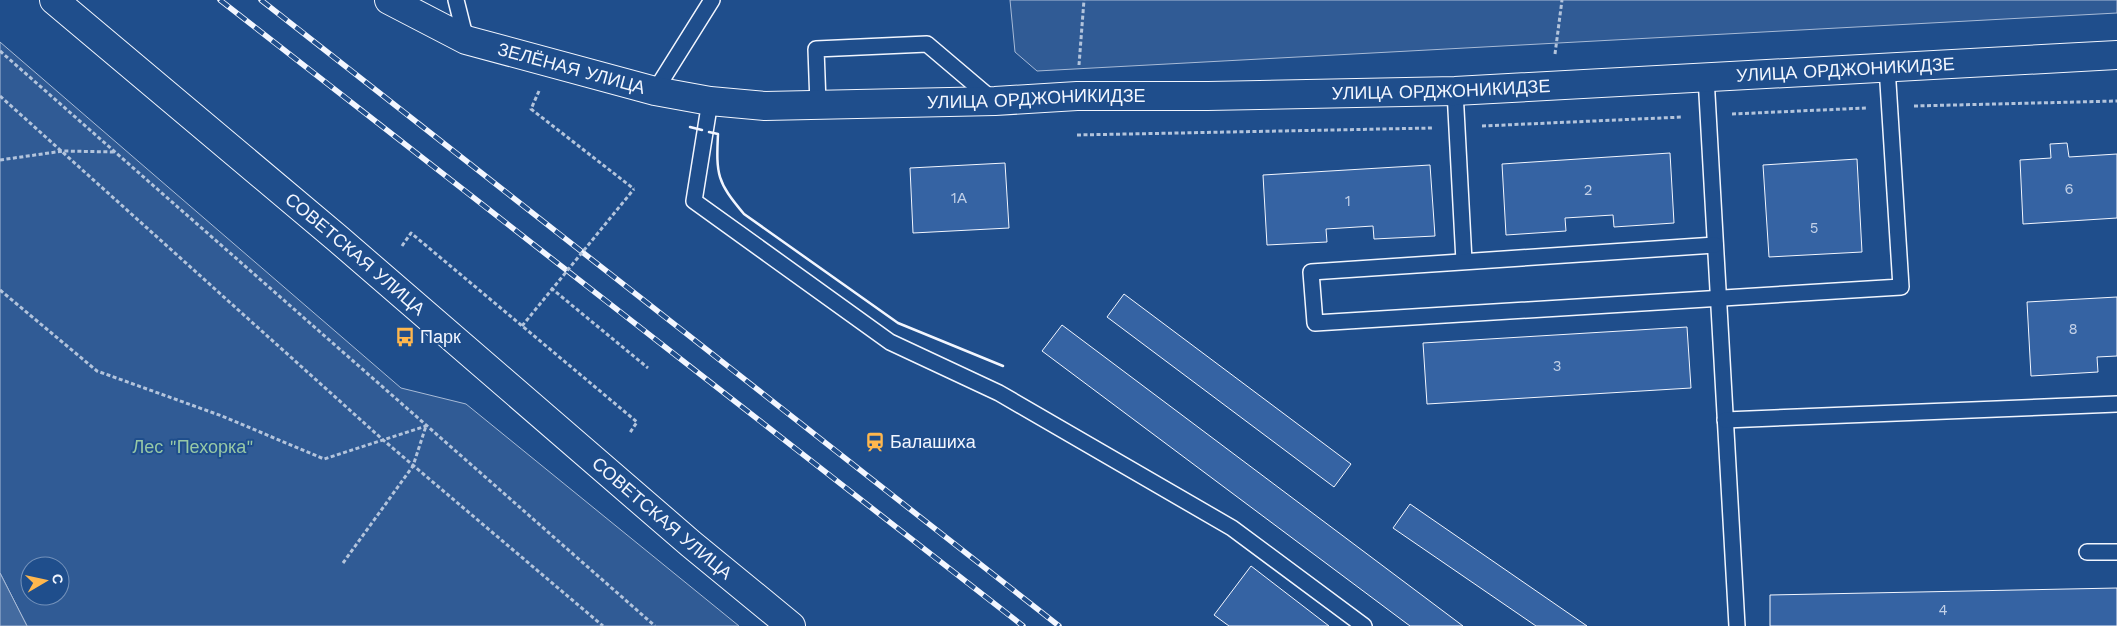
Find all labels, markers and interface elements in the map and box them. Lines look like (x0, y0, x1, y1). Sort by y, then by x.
street label: ЗЕЛЁНАЯ УЛИЦА (496, 38, 648, 98)
street label: УЛИЦА ОРДЖОНИКИДЗЕ (1736, 53, 1955, 86)
street label: УЛИЦА ОРДЖОНИКИДЗЕ (1331, 75, 1551, 103)
street label: УЛИЦА ОРДЖОНИКИДЗЕ (927, 85, 1146, 112)
house number: 6 (2064, 180, 2074, 198)
house number: 2 (1584, 181, 1592, 199)
street label: СОВЕТСКАЯ УЛИЦА (281, 188, 430, 319)
house number: 1А (951, 189, 967, 207)
house number: 1 (1345, 192, 1351, 210)
house number: 5 (1810, 219, 1818, 237)
house number: 8 (2068, 320, 2078, 338)
bus stop icon: Парк (394, 326, 416, 348)
place label: Парк (420, 326, 461, 347)
house number: 3 (1553, 357, 1561, 375)
station icon: Балашиха (864, 431, 886, 453)
place label: Балашиха (890, 431, 977, 452)
park label: Лес "Пехорка" (132, 436, 254, 457)
street label: СОВЕТСКАЯ УЛИЦА (588, 452, 737, 583)
north arrow (20, 556, 70, 606)
text: С (49, 573, 67, 585)
house number: 4 (1938, 601, 1948, 619)

